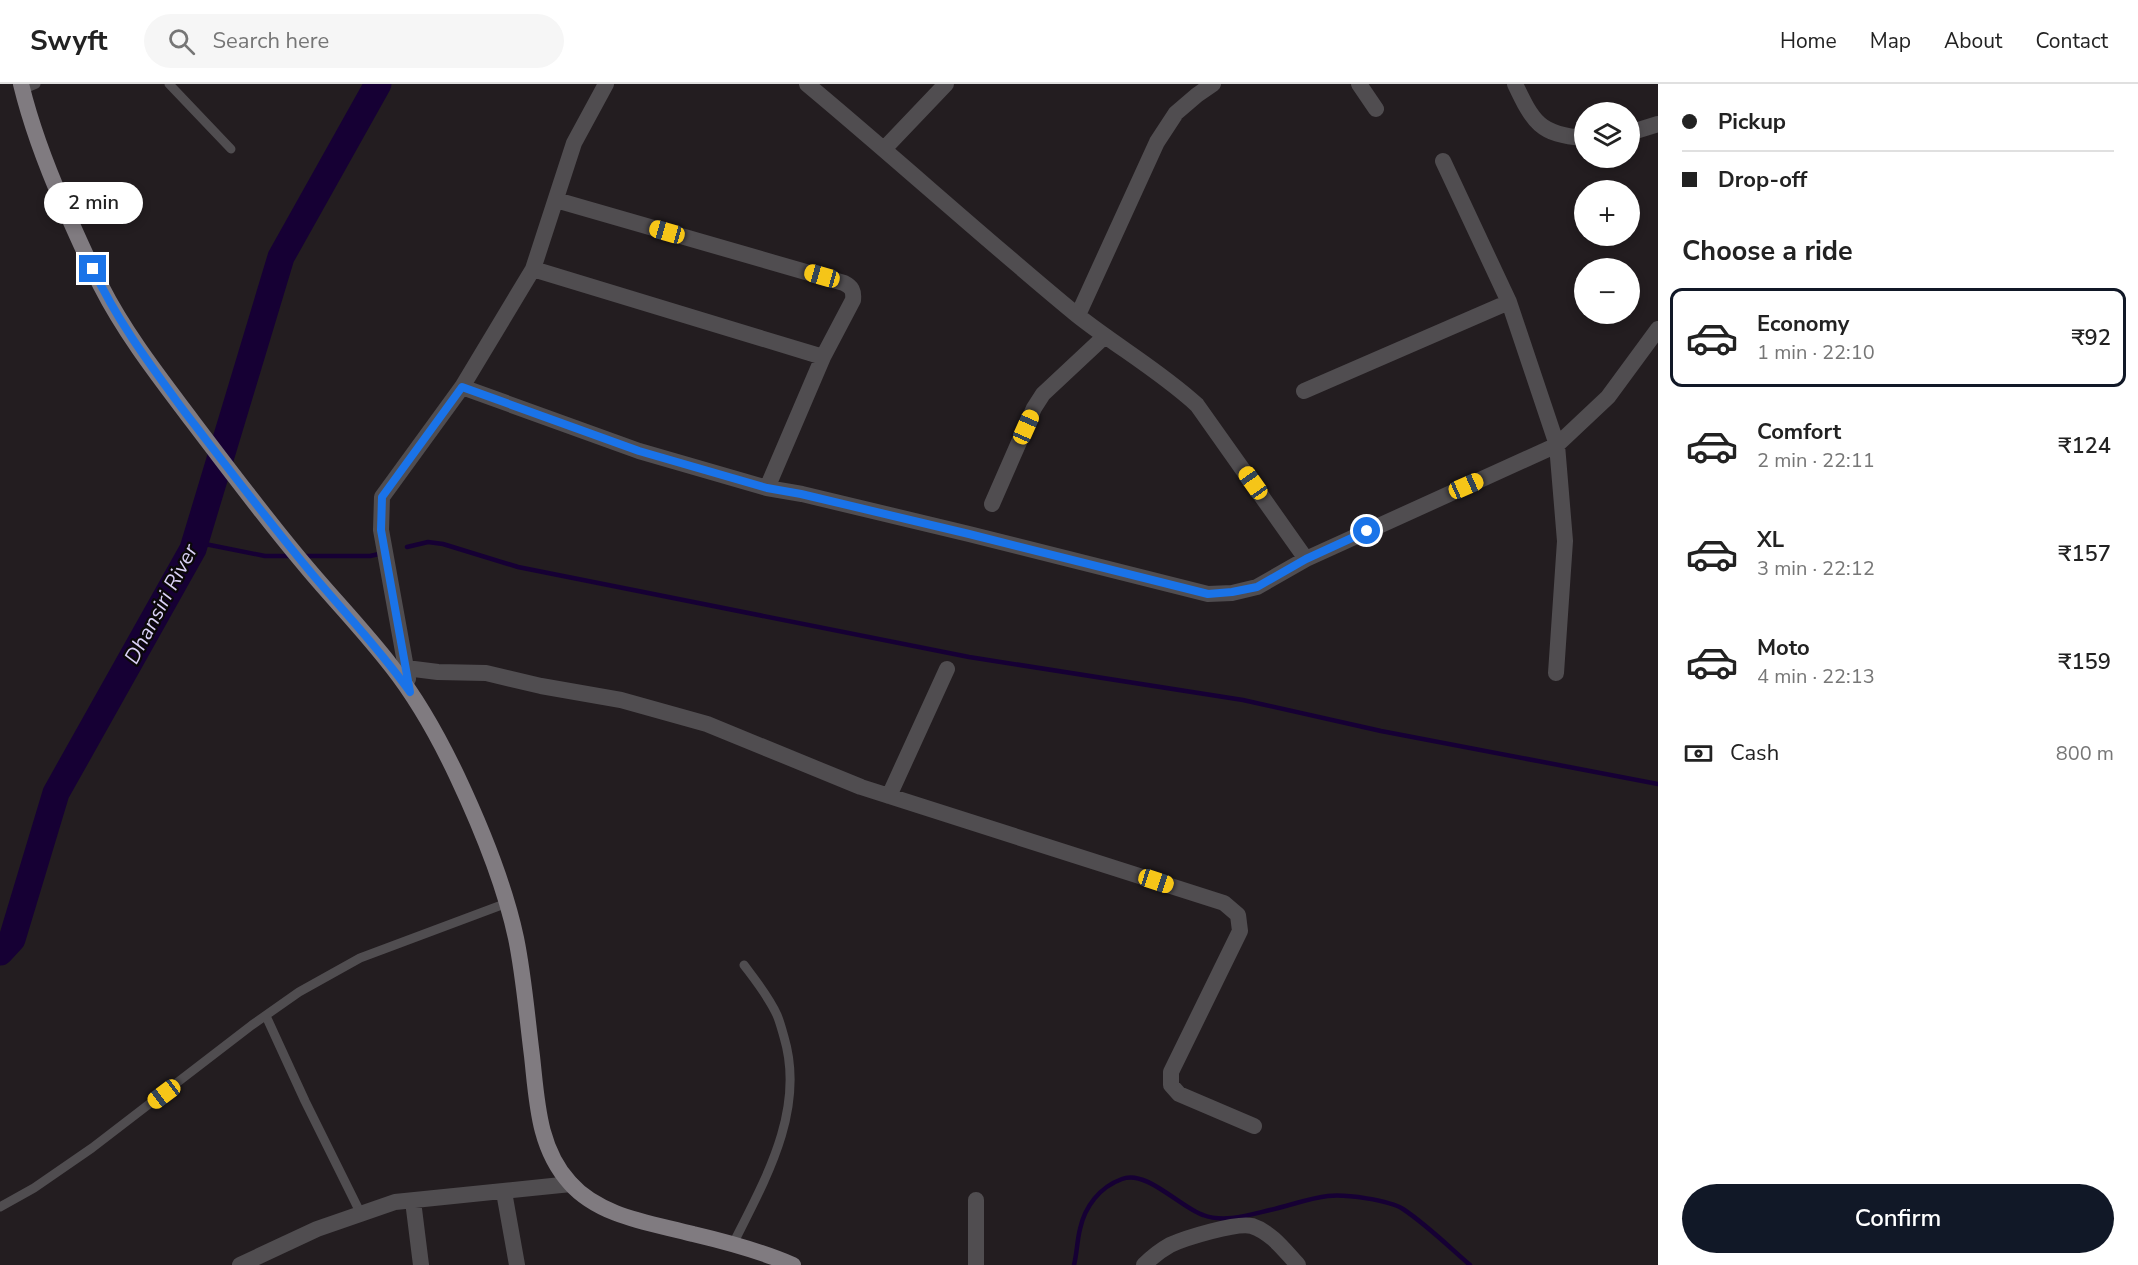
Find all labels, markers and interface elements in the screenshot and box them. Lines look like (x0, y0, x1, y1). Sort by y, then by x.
search box (144, 14, 564, 68)
text: Swyft (30, 22, 108, 60)
icon: search (165, 25, 198, 58)
text: Search here (213, 26, 329, 56)
text: Home (1780, 27, 1837, 55)
text: Map (1870, 27, 1911, 55)
text: About (1944, 27, 2002, 55)
text: Contact (2035, 27, 2108, 55)
map controls (1574, 102, 1640, 324)
button: layers (1574, 102, 1640, 168)
text: Pickup (1718, 107, 1786, 137)
text: Drop-off (1718, 165, 1807, 195)
button: + (1574, 180, 1640, 246)
callout: 2 min (44, 182, 142, 224)
text: 2 min (68, 189, 119, 216)
car (647, 218, 687, 246)
text: Choose a ride (1682, 233, 1853, 270)
route end (79, 255, 106, 282)
button: − (1574, 258, 1640, 324)
car (802, 262, 842, 290)
text: Economy (1757, 309, 1849, 339)
icon: car (1685, 311, 1739, 365)
text: ₹92 (2071, 323, 2111, 353)
text: 1 min · 22:10 (1757, 339, 1875, 366)
car (1010, 407, 1042, 447)
text: Comfort (1757, 417, 1841, 447)
icon: car (1685, 419, 1739, 473)
text: ₹124 (2058, 431, 2111, 461)
text: 2 min · 22:11 (1757, 447, 1875, 474)
car (1235, 463, 1271, 503)
car (1446, 470, 1486, 502)
route start (1353, 517, 1380, 544)
text: XL (1757, 525, 1784, 555)
icon: car (1685, 527, 1739, 581)
water label: Dhansiri River (118, 539, 204, 669)
text: ₹157 (2058, 539, 2111, 569)
text: 3 min · 22:12 (1757, 555, 1875, 582)
text: Moto (1757, 633, 1810, 663)
icon: car (1685, 635, 1739, 689)
text: ₹159 (2058, 647, 2111, 677)
text: 4 min · 22:13 (1757, 663, 1875, 690)
icon: cash (1682, 737, 1715, 770)
text: Cash (1730, 738, 1779, 768)
text: 800 m (2056, 740, 2114, 767)
car (1136, 867, 1176, 895)
car (144, 1076, 184, 1112)
button: Confirm (1682, 1184, 2114, 1253)

